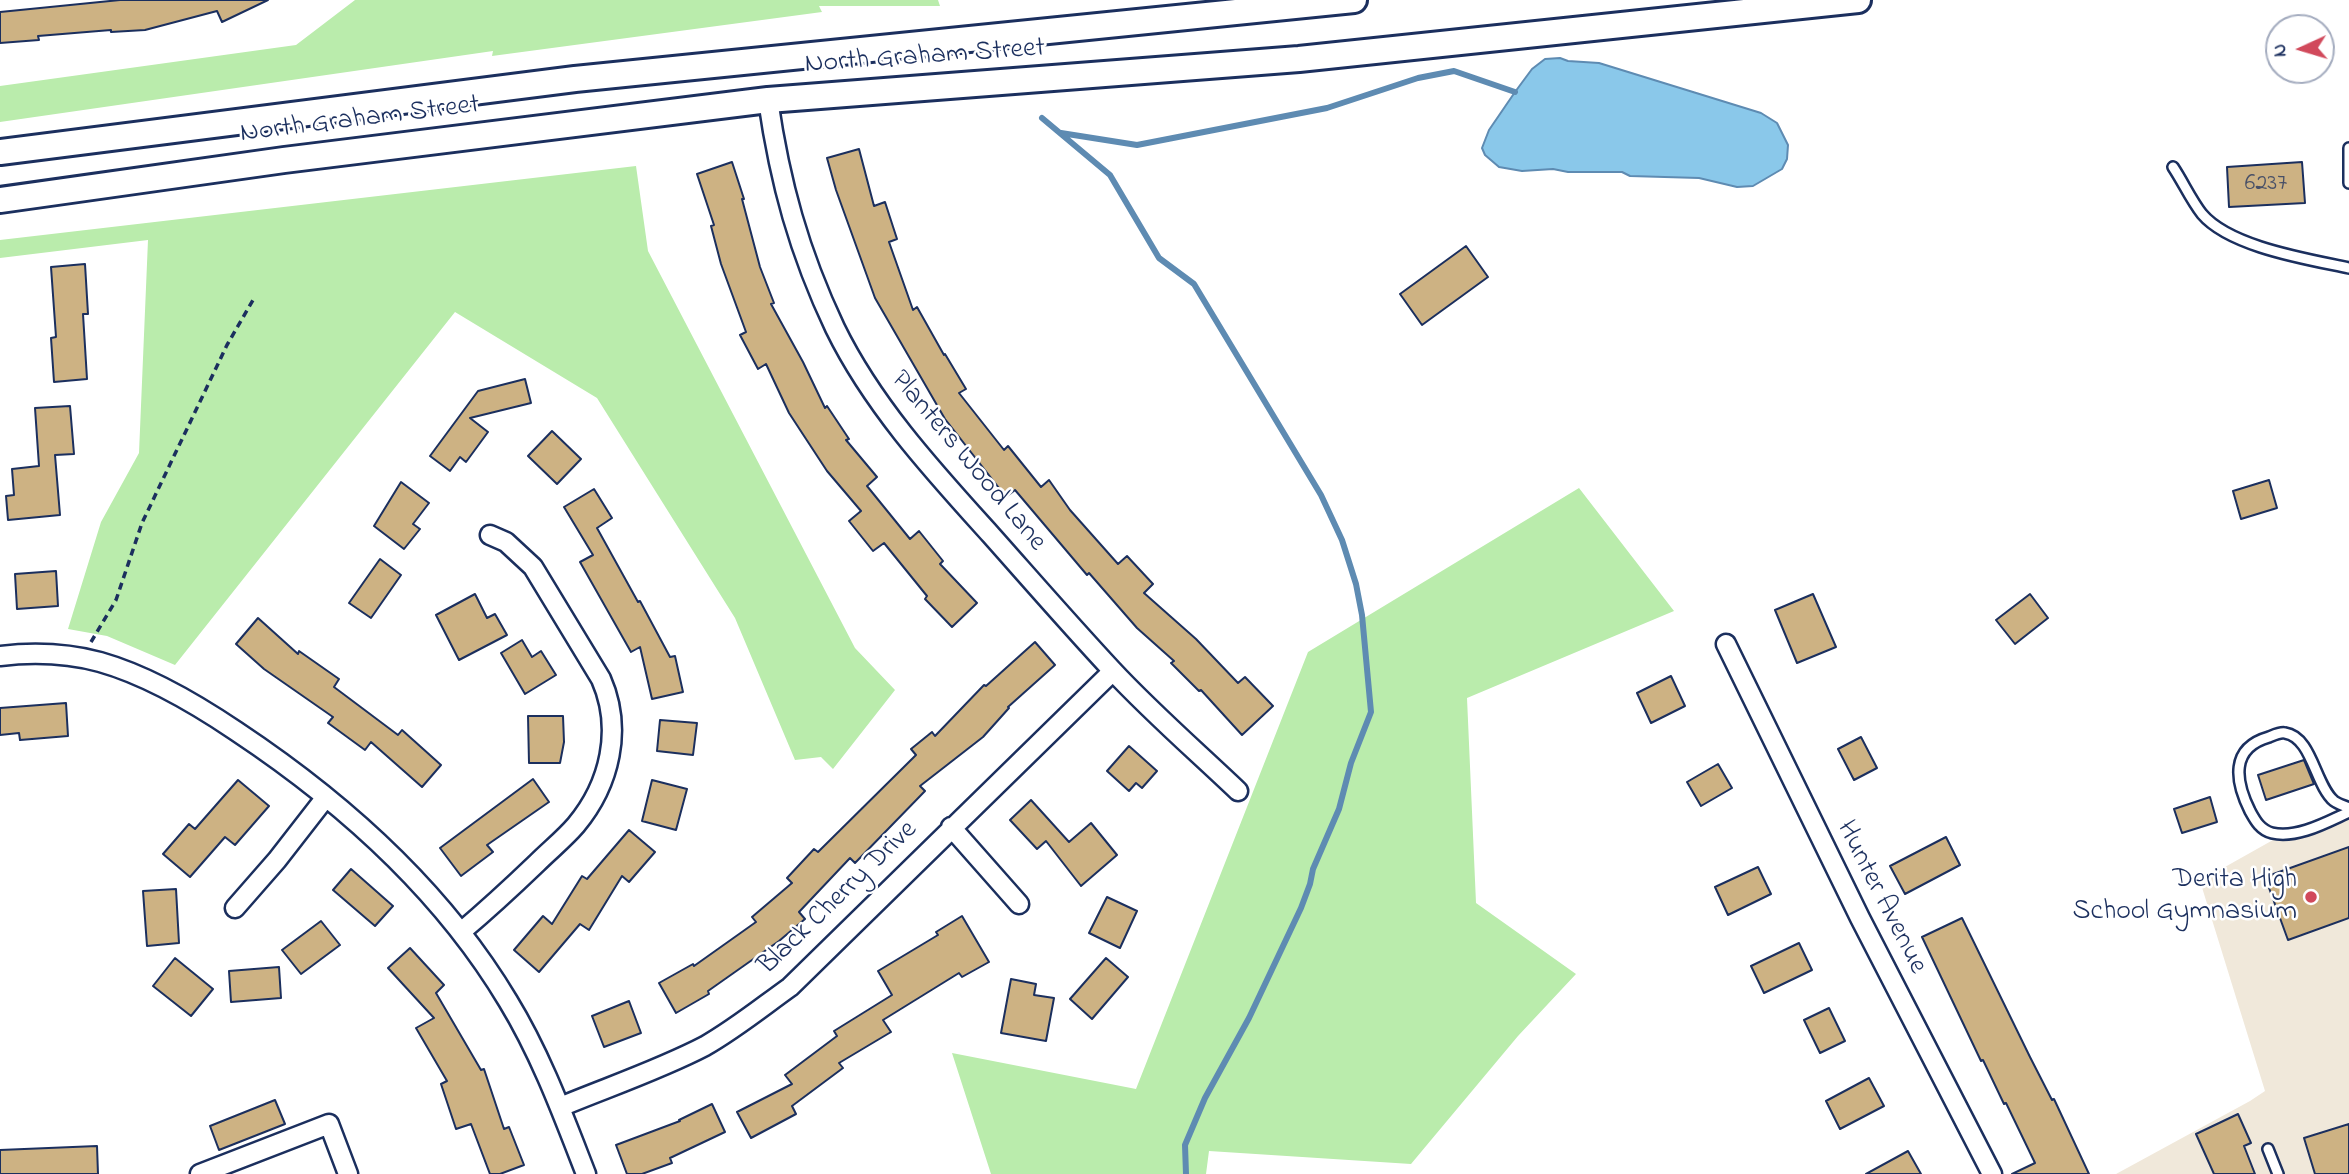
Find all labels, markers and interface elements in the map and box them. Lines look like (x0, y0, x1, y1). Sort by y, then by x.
north arrow (2265, 14, 2335, 84)
street label: North Graham Street (804, 33, 1046, 83)
text: N (2267, 43, 2294, 58)
street label: North Graham Street (238, 90, 482, 152)
house number: 6237 (2245, 171, 2287, 199)
street label: Planters Wood Lane (882, 365, 1052, 559)
street label: Black Cherry Drive (752, 815, 926, 983)
street label: Hunter Avenue (1827, 816, 1933, 980)
place label: Derita High School Gymnasium (2073, 864, 2297, 930)
marker: Derita High School Gymnasium (2303, 889, 2319, 905)

